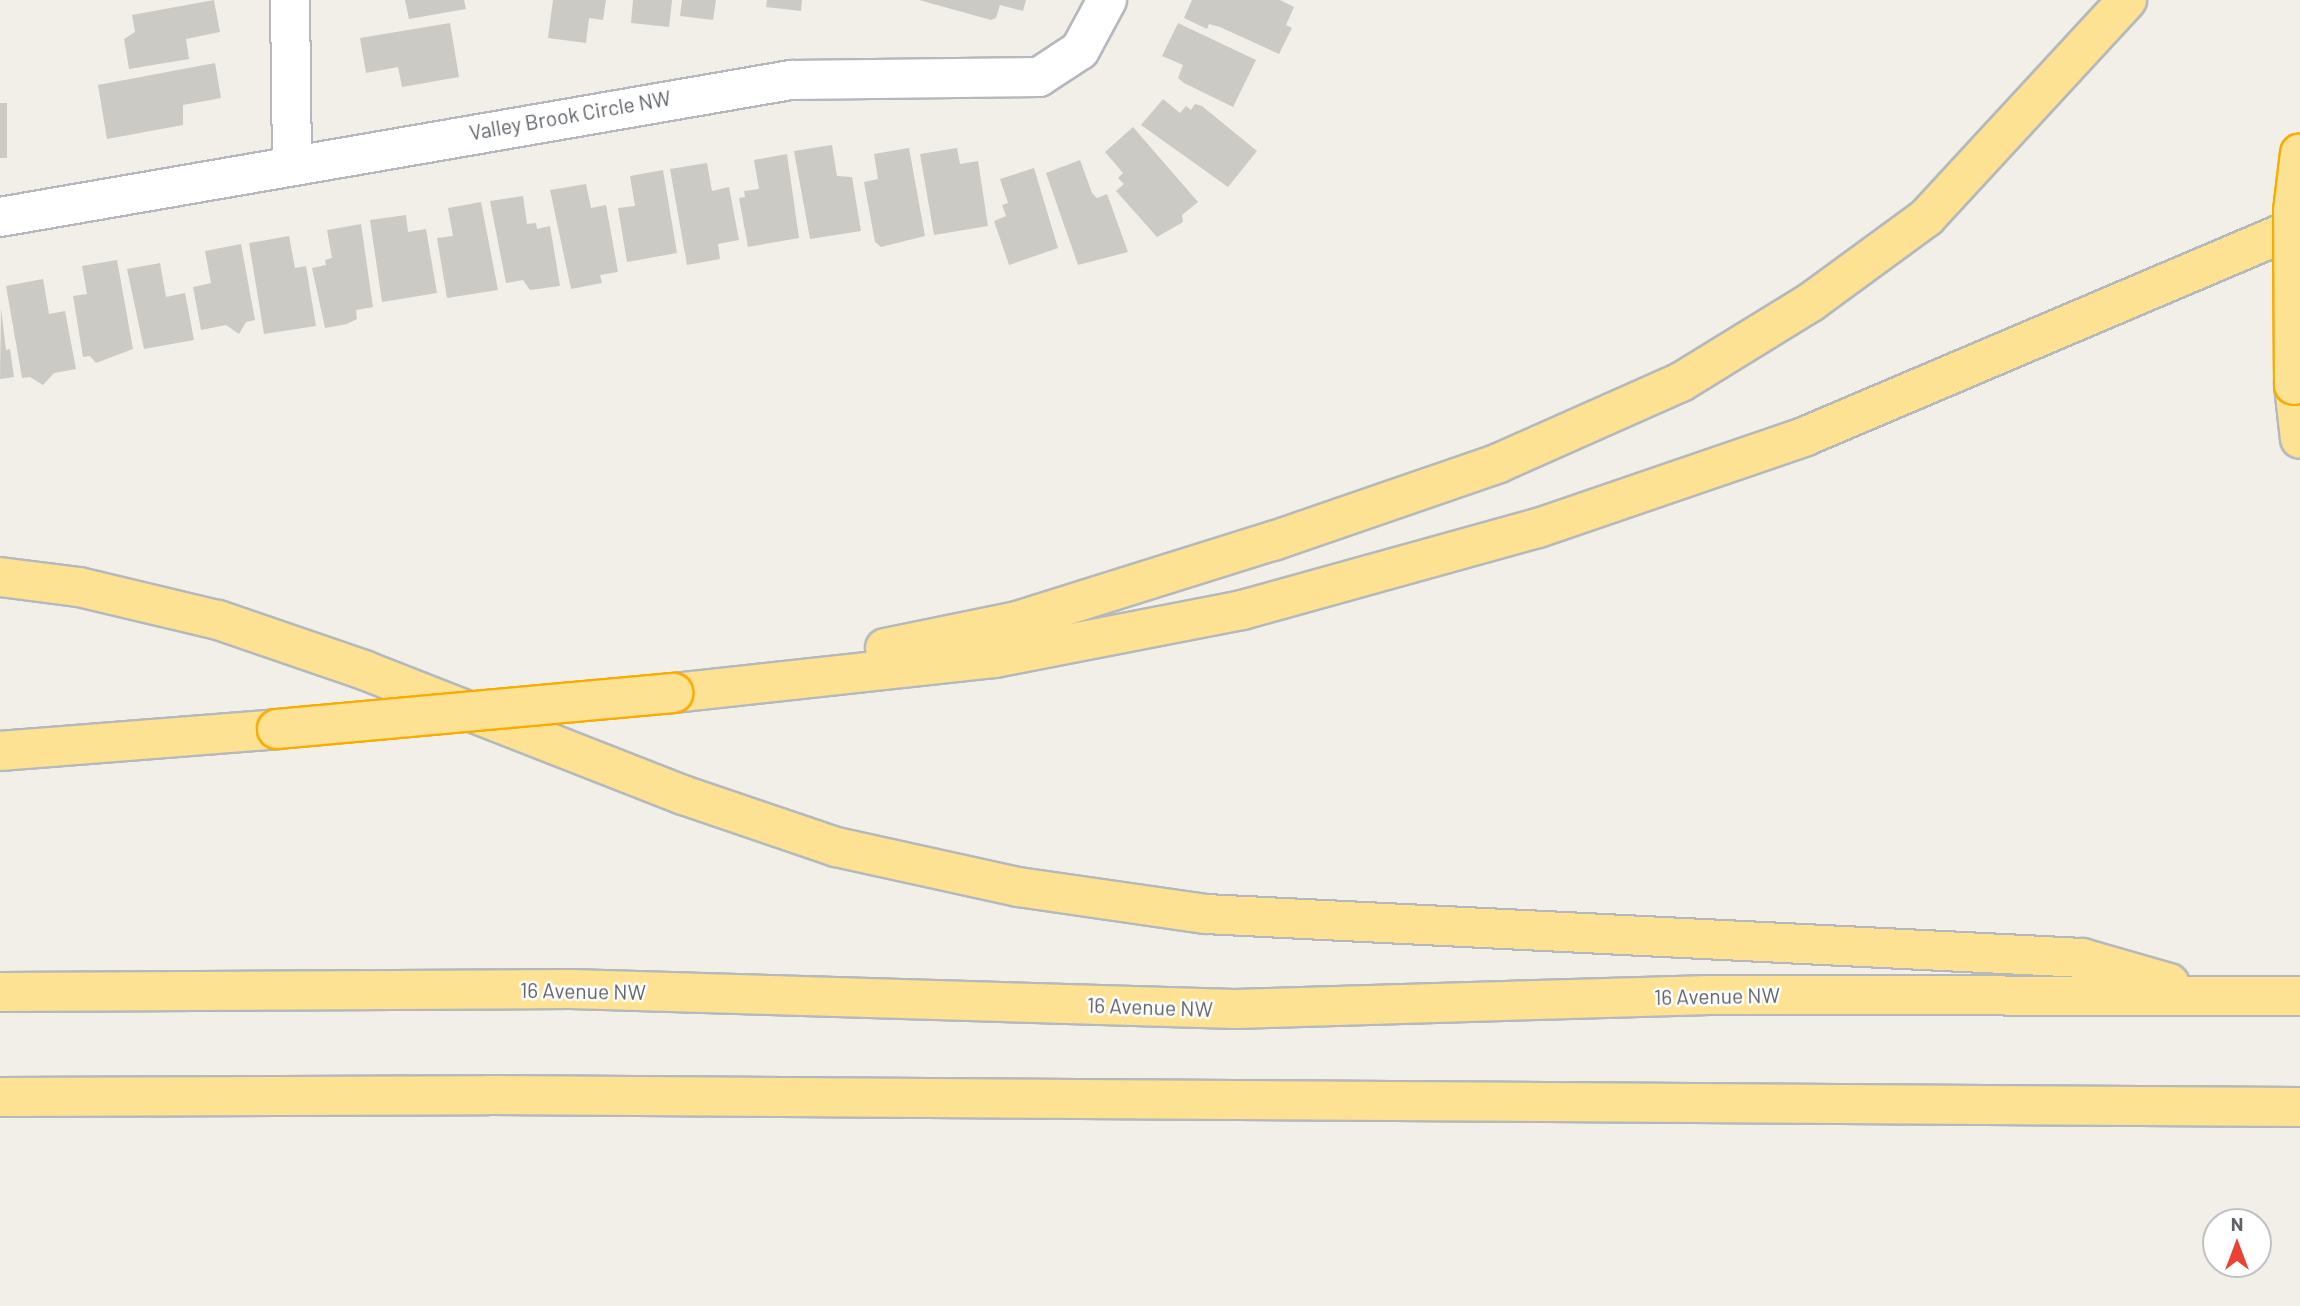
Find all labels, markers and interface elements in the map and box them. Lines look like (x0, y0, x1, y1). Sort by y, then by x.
street label: Valley Brook Circle NW (467, 85, 673, 145)
street label: 16 Avenue NW (520, 977, 646, 1005)
street label: 16 Avenue NW (1654, 982, 1780, 1010)
street label: 16 Avenue NW (1087, 992, 1213, 1022)
north arrow (2202, 1208, 2272, 1278)
text: N (2231, 1212, 2243, 1235)

